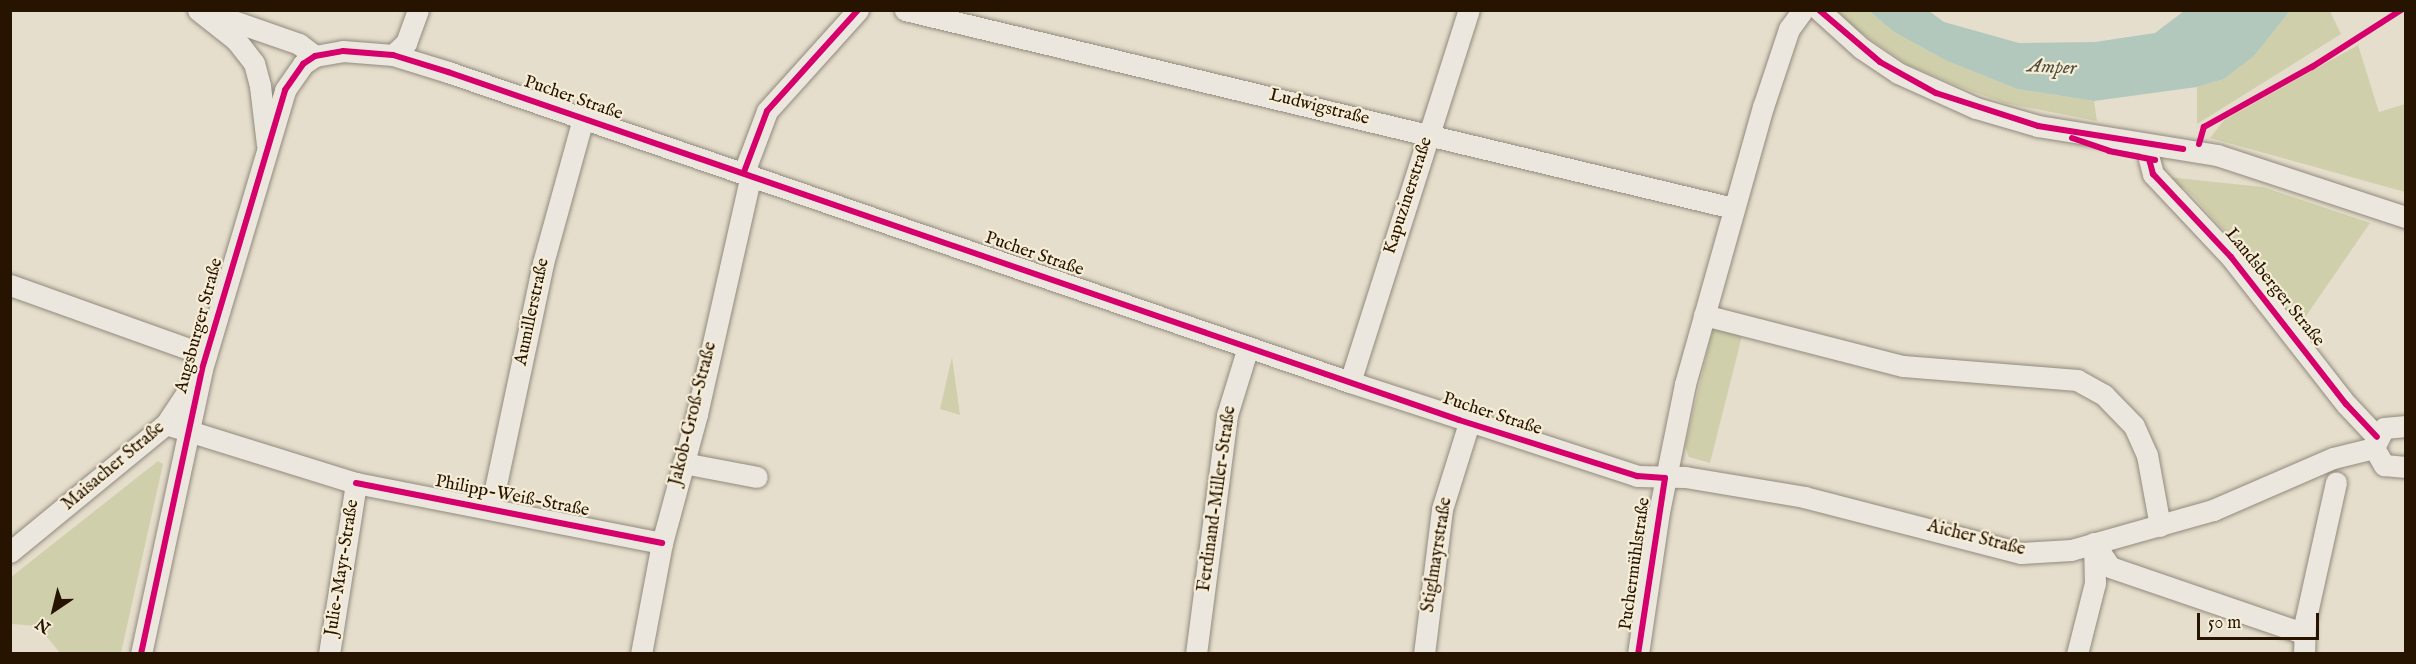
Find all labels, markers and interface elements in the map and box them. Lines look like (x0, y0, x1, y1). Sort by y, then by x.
water label: Amper (2027, 54, 2077, 80)
street label: Pucher Straße (521, 72, 625, 126)
street label: Ludwigstraße (1267, 85, 1371, 131)
street label: Kapuzinerstraße (1380, 135, 1438, 257)
street label: Landsberger Straße (2220, 224, 2328, 352)
street label: Pucher Straße (982, 228, 1086, 282)
street label: Augsburger Straße (172, 256, 228, 396)
street label: Aumillerstraße (511, 256, 555, 368)
street label: Jakob-Groß-Straße (666, 340, 722, 488)
street label: Pucher Straße (1440, 389, 1544, 441)
street label: Ferdinand-Miller-Straße (1194, 405, 1242, 593)
street label: Maisacher Straße (58, 418, 170, 516)
street label: Philipp-Weiß-Straße (433, 471, 591, 523)
street label: Stiglmayrstraße (1418, 496, 1458, 614)
street label: Puchermühlstraße (1616, 496, 1656, 632)
street label: Julie-Mayr-Straße (322, 498, 364, 638)
street label: Aicher Straße (1925, 516, 2027, 562)
north arrow (24, 580, 84, 640)
scale bar (2200, 601, 2322, 639)
text: 50 m (2208, 612, 2241, 635)
text: N (32, 613, 55, 637)

